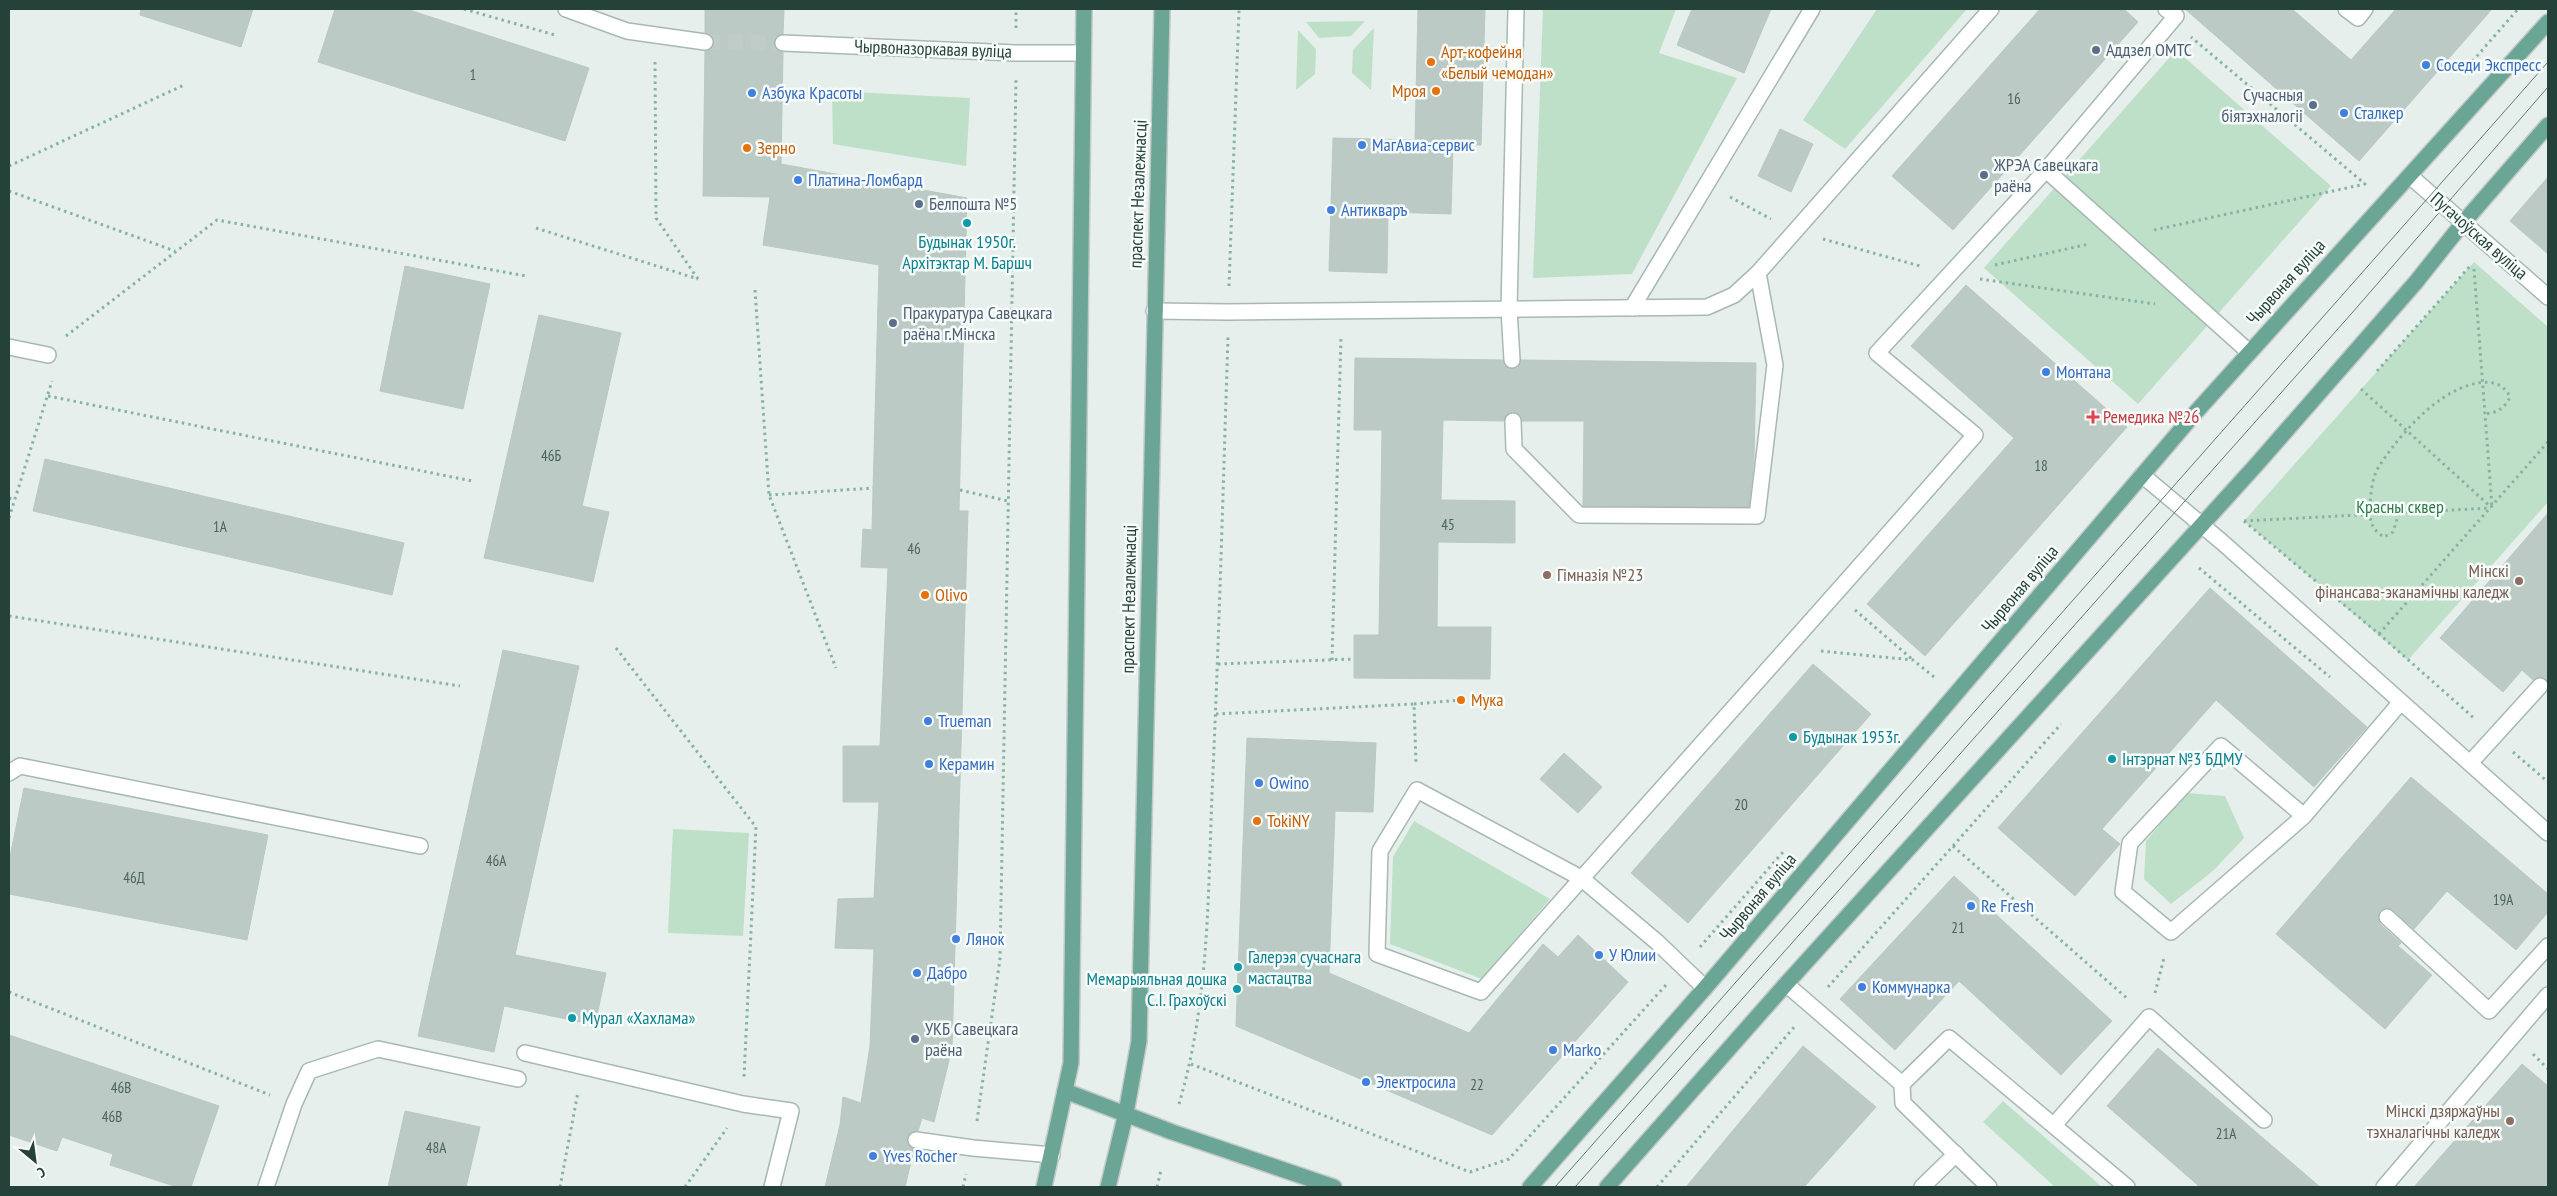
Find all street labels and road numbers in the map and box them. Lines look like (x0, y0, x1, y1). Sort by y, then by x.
street label: Чырвоназоркавая вуліца (854, 34, 1012, 63)
street label: праспект Незалежнасці (1123, 119, 1152, 269)
street label: Пугачоўская вуліца (2426, 187, 2533, 284)
street label: Чырвоная вуліца (2241, 234, 2330, 329)
street label: праспект Незалежнасці (1116, 524, 1141, 674)
street label: Чырвоная вуліца (1976, 540, 2063, 637)
street label: Чырвоная вуліца (1714, 848, 1801, 945)

